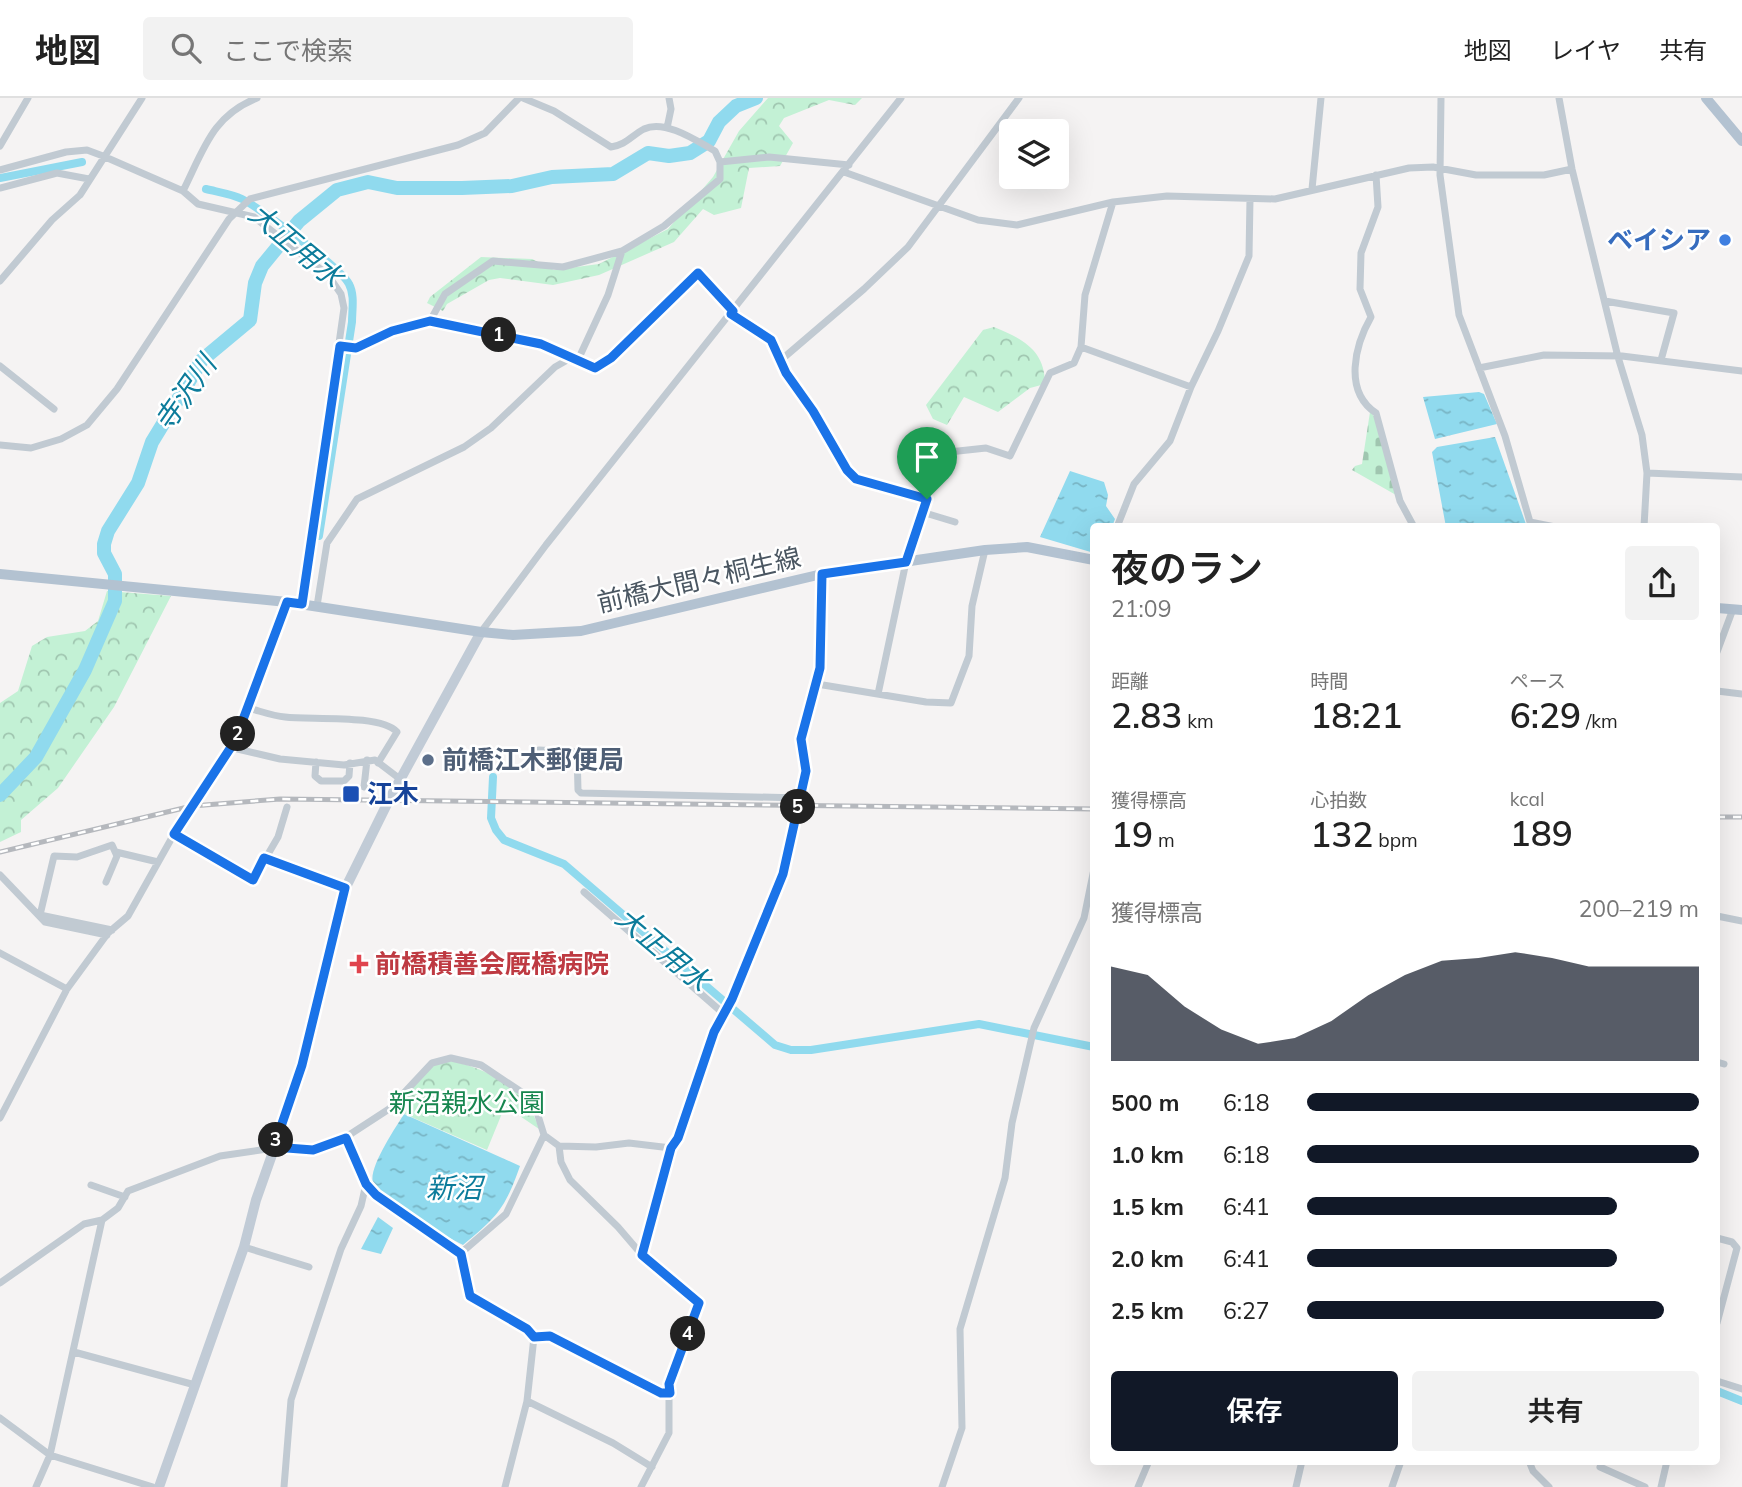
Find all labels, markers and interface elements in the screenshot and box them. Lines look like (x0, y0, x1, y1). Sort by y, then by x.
search box (143, 17, 633, 80)
text: 地図 (35, 29, 101, 70)
icon: search (167, 29, 205, 67)
text: ここで検索 (223, 34, 353, 67)
text: 地図 (1464, 35, 1512, 65)
text: レイヤ (1550, 35, 1621, 65)
text: 共有 (1659, 35, 1707, 65)
map controls (999, 119, 1069, 189)
button: layers (999, 119, 1069, 189)
water label: 大正用水 (242, 195, 353, 296)
place label: ベイシア (1607, 223, 1711, 256)
marker: ベイシア (1717, 232, 1733, 248)
pin: 1 (482, 317, 516, 352)
text: 1 (493, 322, 504, 346)
water label: 寺沢川 (146, 346, 225, 437)
pin (897, 427, 957, 499)
icon: arrive (908, 438, 946, 476)
street label: 前橋大間々桐生線 (594, 540, 804, 619)
text: 夜のラン (1111, 544, 1263, 592)
button: share (1625, 546, 1699, 620)
text: 21:09 (1111, 594, 1171, 623)
text: 距離 (1111, 669, 1149, 693)
text: 時間 (1310, 669, 1348, 693)
text: ペース (1510, 669, 1566, 693)
text: 2.83 (1111, 693, 1182, 737)
text: 18:21 (1310, 693, 1403, 737)
text: 6:29 (1510, 693, 1581, 737)
text: km (1182, 709, 1214, 733)
text: /km (1581, 709, 1618, 733)
pin: 2 (220, 716, 256, 752)
text: 2 (232, 721, 243, 745)
place label: 前橋江木郵便局 (442, 743, 624, 776)
marker: 前橋江木郵便局 (420, 752, 436, 768)
place label: 江木 (367, 777, 419, 810)
marker: 江木 (341, 784, 361, 804)
text: kcal (1510, 787, 1544, 811)
text: 獲得標高 (1111, 788, 1187, 812)
text: 心拍数 (1310, 788, 1367, 812)
pin: 5 (780, 790, 816, 824)
text: 5 (792, 794, 803, 818)
text: 189 (1510, 811, 1573, 855)
text: 19 (1111, 812, 1153, 856)
text: 132 (1310, 812, 1373, 856)
text: m (1153, 828, 1175, 852)
text: bpm (1373, 828, 1418, 852)
text: 200–219 m (1578, 894, 1699, 923)
text: 獲得標高 (1111, 898, 1203, 927)
water label: 大正用水 (609, 899, 720, 1000)
place label: 前橋積善会厩橋病院 (375, 947, 609, 980)
marker: 前橋積善会厩橋病院 (349, 954, 369, 974)
park label: 新沼親水公園 (389, 1086, 545, 1119)
text: 500 m (1111, 1088, 1179, 1117)
text: 6:18 (1223, 1088, 1270, 1117)
pin: 3 (258, 1122, 294, 1158)
text: 3 (270, 1127, 281, 1151)
text: 1.0 km (1111, 1140, 1184, 1169)
text: 6:18 (1223, 1140, 1270, 1169)
water label: 新沼 (426, 1170, 486, 1205)
text: 1.5 km (1111, 1192, 1184, 1221)
text: 6:41 (1223, 1192, 1270, 1221)
text: 2.0 km (1111, 1244, 1184, 1273)
text: 6:41 (1223, 1244, 1270, 1273)
text: 2.5 km (1111, 1296, 1184, 1325)
text: 6:27 (1223, 1296, 1270, 1325)
pin: 4 (670, 1316, 706, 1352)
text: 4 (682, 1321, 693, 1345)
button: 保存 (1111, 1371, 1398, 1451)
button: 共有 (1412, 1371, 1699, 1451)

